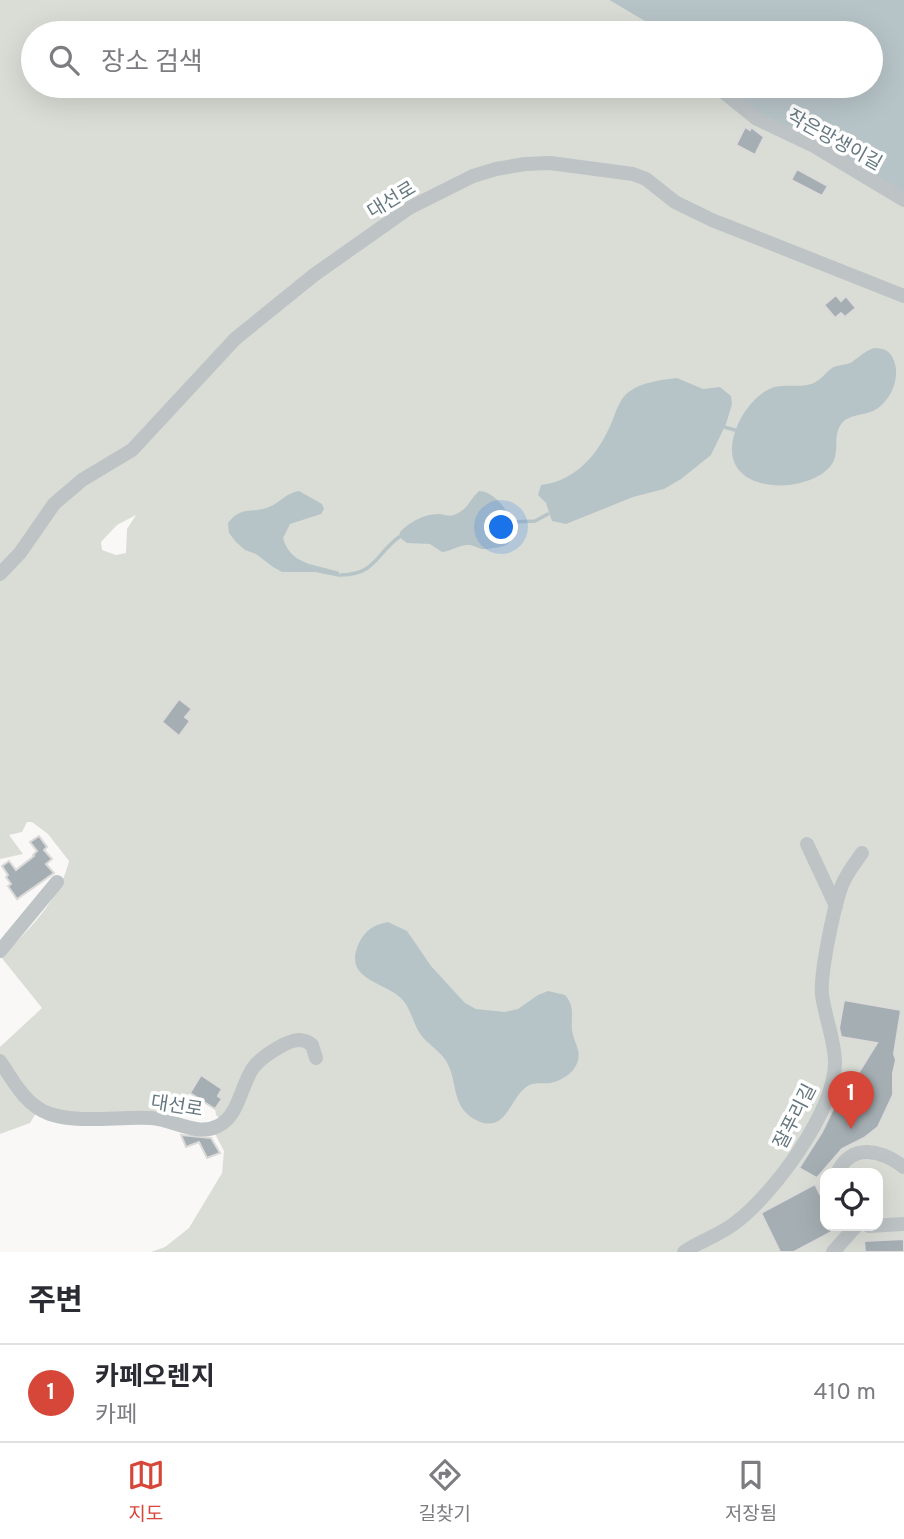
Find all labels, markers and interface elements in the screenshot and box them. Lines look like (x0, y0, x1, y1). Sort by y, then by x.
search box (21, 21, 883, 98)
icon: search (45, 41, 83, 79)
text: 장소 검색 (101, 47, 203, 80)
street label: 작은망생이길 (782, 105, 886, 177)
street label: 대선로 (363, 177, 421, 225)
your location (484, 510, 518, 544)
pin: 1 (828, 1071, 874, 1129)
street label: 잘푸리길 (769, 1080, 822, 1154)
street label: 대선로 (149, 1091, 204, 1123)
map controls (820, 1168, 883, 1231)
button: locate (820, 1168, 883, 1231)
text: 주변 (28, 1284, 83, 1321)
text: 카페오렌지 (95, 1362, 215, 1395)
text: 1 (46, 1379, 56, 1408)
text: 410 m (813, 1379, 876, 1408)
text: 카페 (95, 1402, 137, 1431)
tab: 지도 (127, 1456, 165, 1527)
tab: 길찾기 (419, 1456, 471, 1527)
tab: 저장됨 (725, 1456, 777, 1527)

